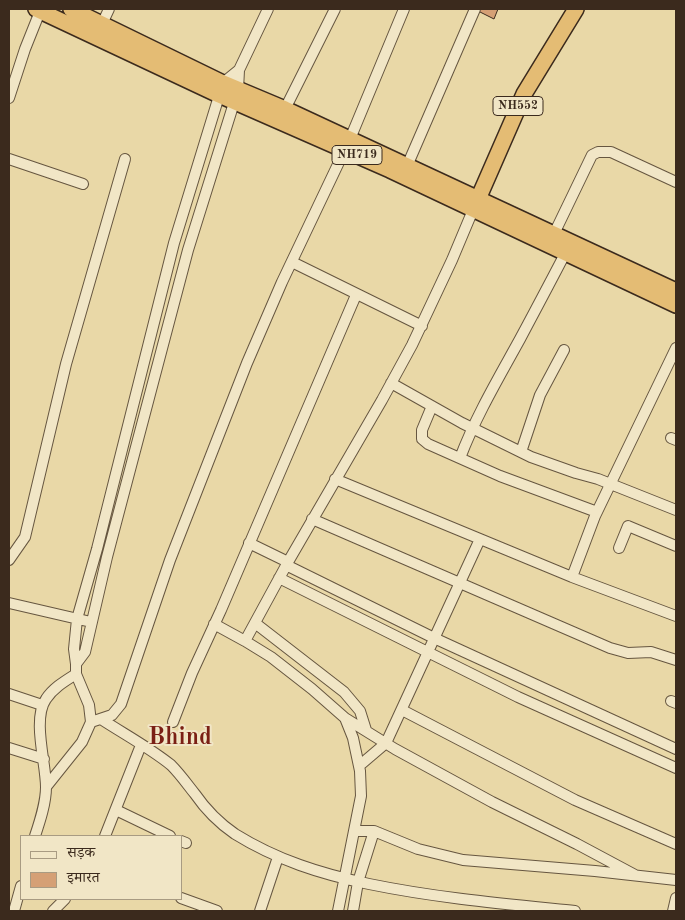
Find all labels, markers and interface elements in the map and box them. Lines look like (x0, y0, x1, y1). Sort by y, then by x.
road number: NH552 (493, 96, 543, 115)
road number: NH719 (332, 146, 382, 164)
district label: Bhind (148, 724, 212, 752)
legend (20, 835, 182, 900)
text: सड़क (67, 846, 95, 861)
text: इमारत (67, 871, 100, 886)

